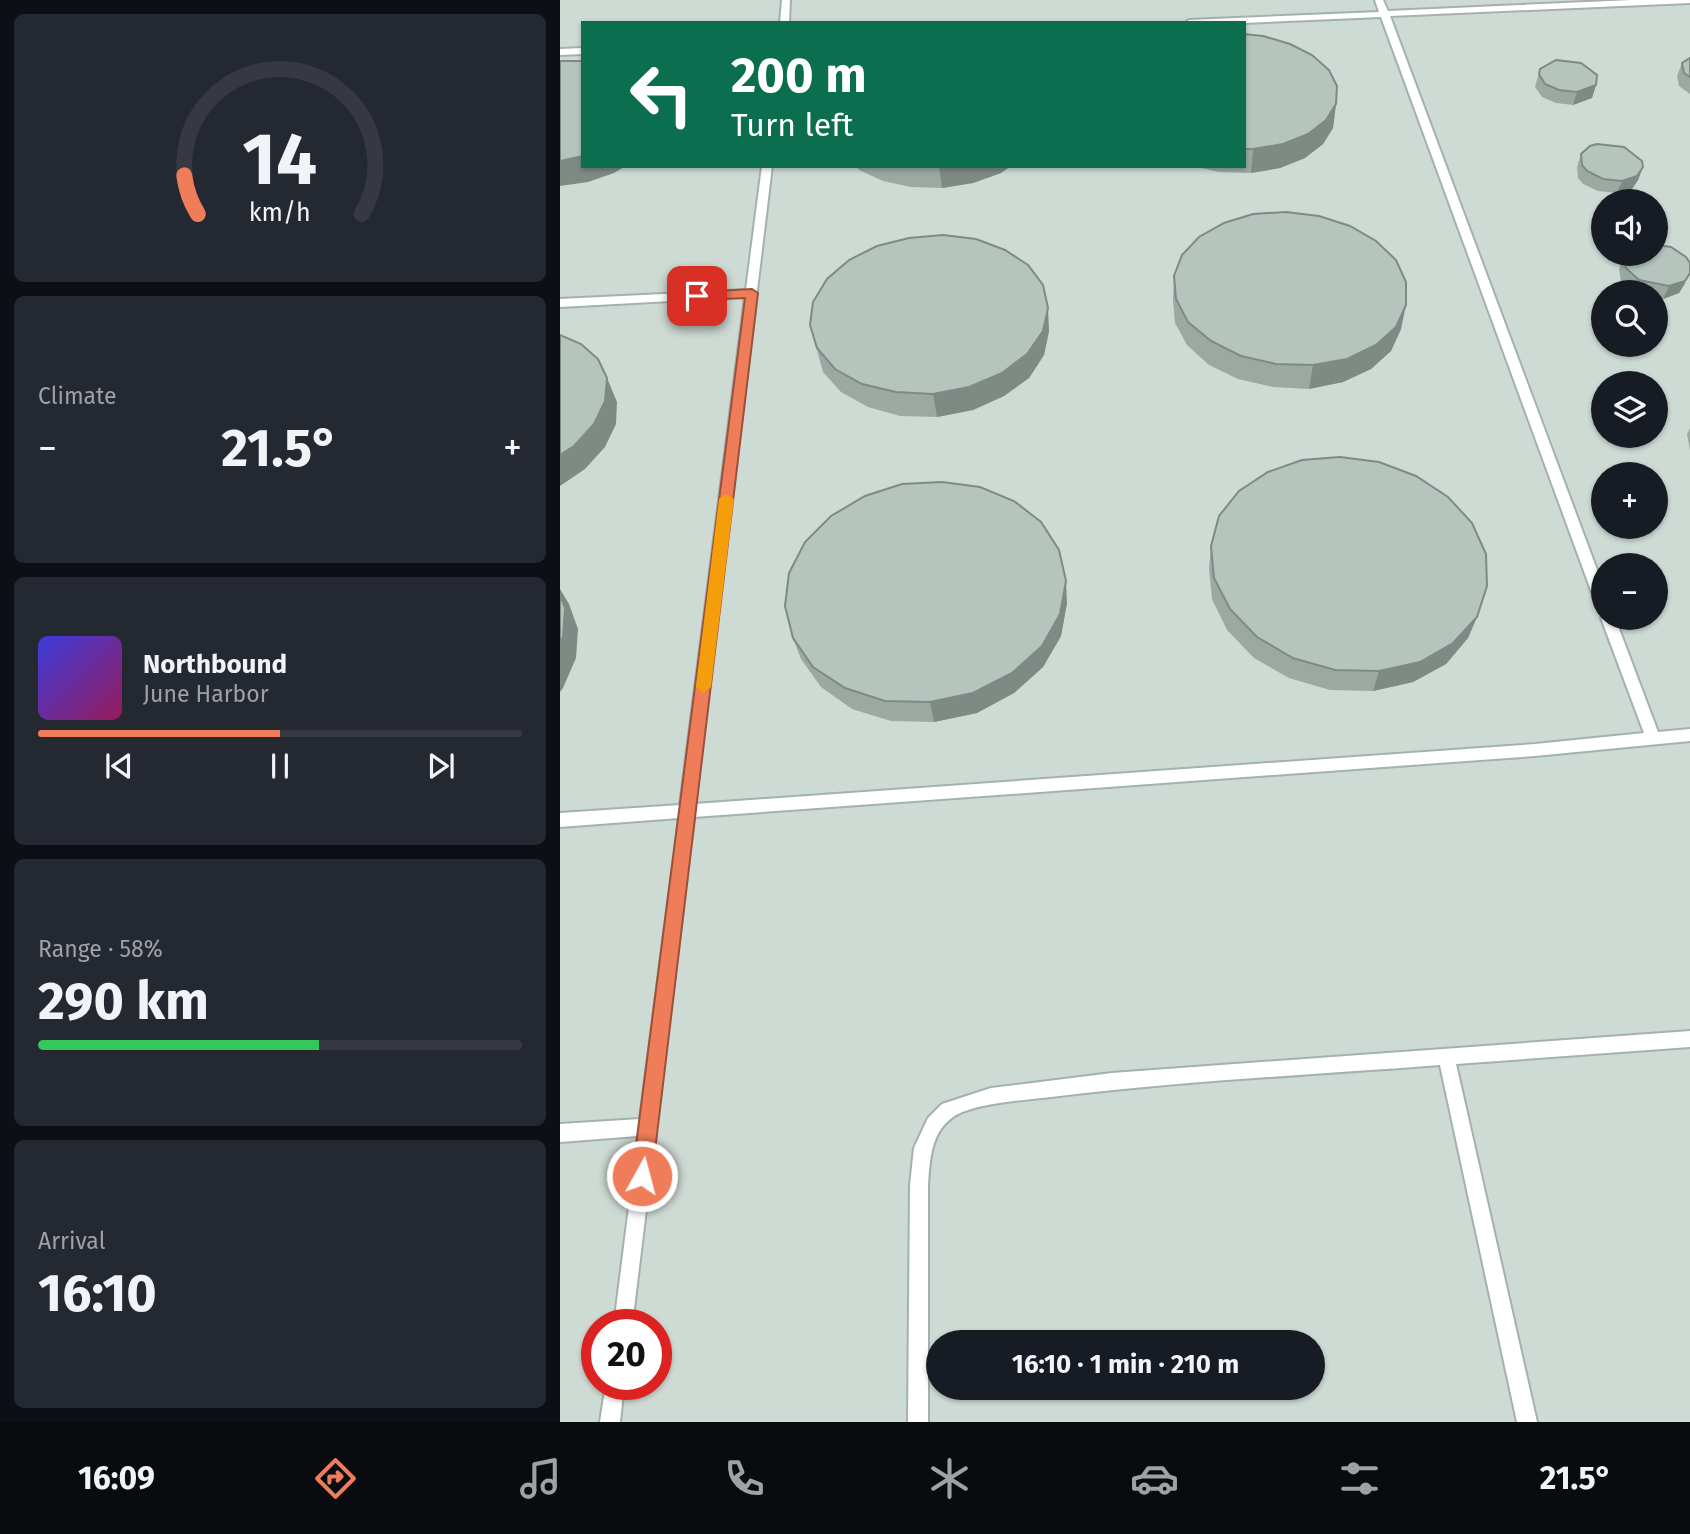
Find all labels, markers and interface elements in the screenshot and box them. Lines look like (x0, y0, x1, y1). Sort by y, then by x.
text: 200 m (731, 46, 867, 105)
icon: left (616, 49, 707, 140)
text: Turn left (731, 106, 853, 144)
text: 14 (243, 116, 317, 203)
map controls (1591, 189, 1668, 630)
button: sound (1591, 189, 1668, 266)
text: km/h (249, 198, 311, 228)
pin (667, 266, 727, 326)
icon: arrive (678, 277, 716, 315)
button: search (1591, 280, 1668, 357)
button: layers (1591, 371, 1668, 448)
text: Climate (38, 382, 117, 410)
text: 21.5° (221, 417, 339, 480)
text: − (38, 425, 57, 471)
text: + (503, 425, 522, 471)
button: + (1591, 462, 1668, 539)
button: − (1591, 553, 1668, 630)
text: Northbound (143, 649, 287, 680)
text: June Harbor (143, 680, 269, 708)
icon: previous (100, 747, 138, 785)
icon: pause (261, 747, 299, 785)
icon: next (422, 747, 460, 785)
text: Range · 58% (38, 935, 163, 963)
text: 290 km (38, 970, 209, 1033)
position arrow (605, 1139, 679, 1213)
text: Arrival (38, 1227, 105, 1255)
text: 16:10 (38, 1262, 157, 1325)
speed limit sign: 20 (581, 1309, 672, 1400)
text: 16:10 · 1 min · 210 m (1012, 1349, 1239, 1380)
icon: directions (311, 1454, 360, 1503)
icon: music (516, 1454, 565, 1503)
icon: phone (720, 1454, 769, 1503)
icon: climate (925, 1454, 974, 1503)
icon: car (1130, 1454, 1179, 1503)
icon: filters (1335, 1454, 1384, 1503)
text: 16:09 (78, 1459, 155, 1497)
text: 21.5° (1540, 1459, 1612, 1497)

